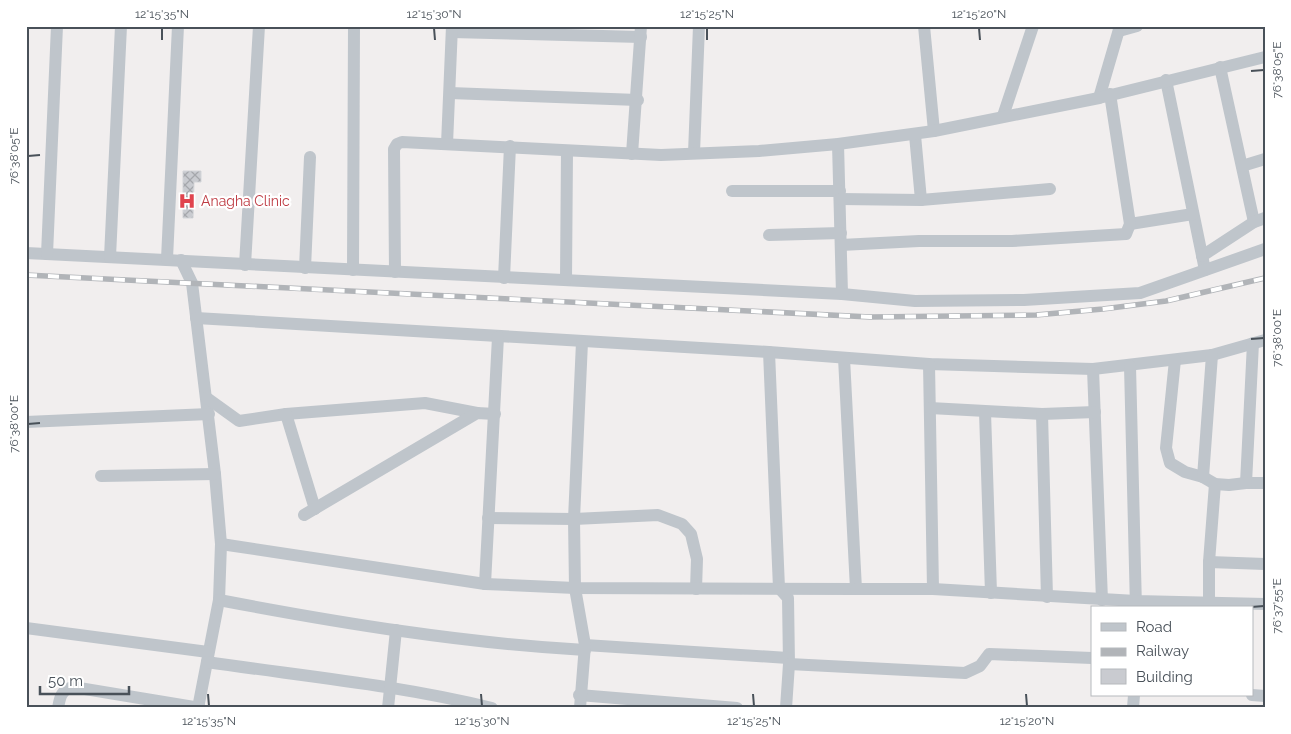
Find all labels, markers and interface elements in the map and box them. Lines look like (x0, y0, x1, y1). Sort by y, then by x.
text: 12°15'35"N (135, 7, 189, 21)
text: 12°15'30"N (407, 7, 461, 21)
text: 12°15'25"N (680, 7, 734, 21)
text: 12°15'20"N (952, 7, 1006, 21)
text: 76°38'05"E (1270, 41, 1284, 99)
text: 76°38'05"E (7, 127, 21, 185)
hospital icon: Anagha Clinic (177, 191, 197, 211)
place label: Anagha Clinic (201, 193, 290, 209)
text: 76°38'00"E (1270, 309, 1284, 367)
text: 76°38'00"E (7, 395, 21, 453)
text: 76°37'55"E (1270, 578, 1284, 634)
legend (1091, 606, 1254, 696)
text: Road (1136, 618, 1172, 636)
text: Railway (1136, 642, 1189, 660)
scale bar (40, 664, 129, 696)
text: Building (1136, 668, 1193, 686)
text: 50 m (48, 672, 83, 690)
text: 12°15'35"N (182, 714, 236, 728)
text: 12°15'30"N (455, 714, 509, 728)
text: 12°15'25"N (727, 714, 781, 728)
text: 12°15'20"N (1000, 714, 1054, 728)

